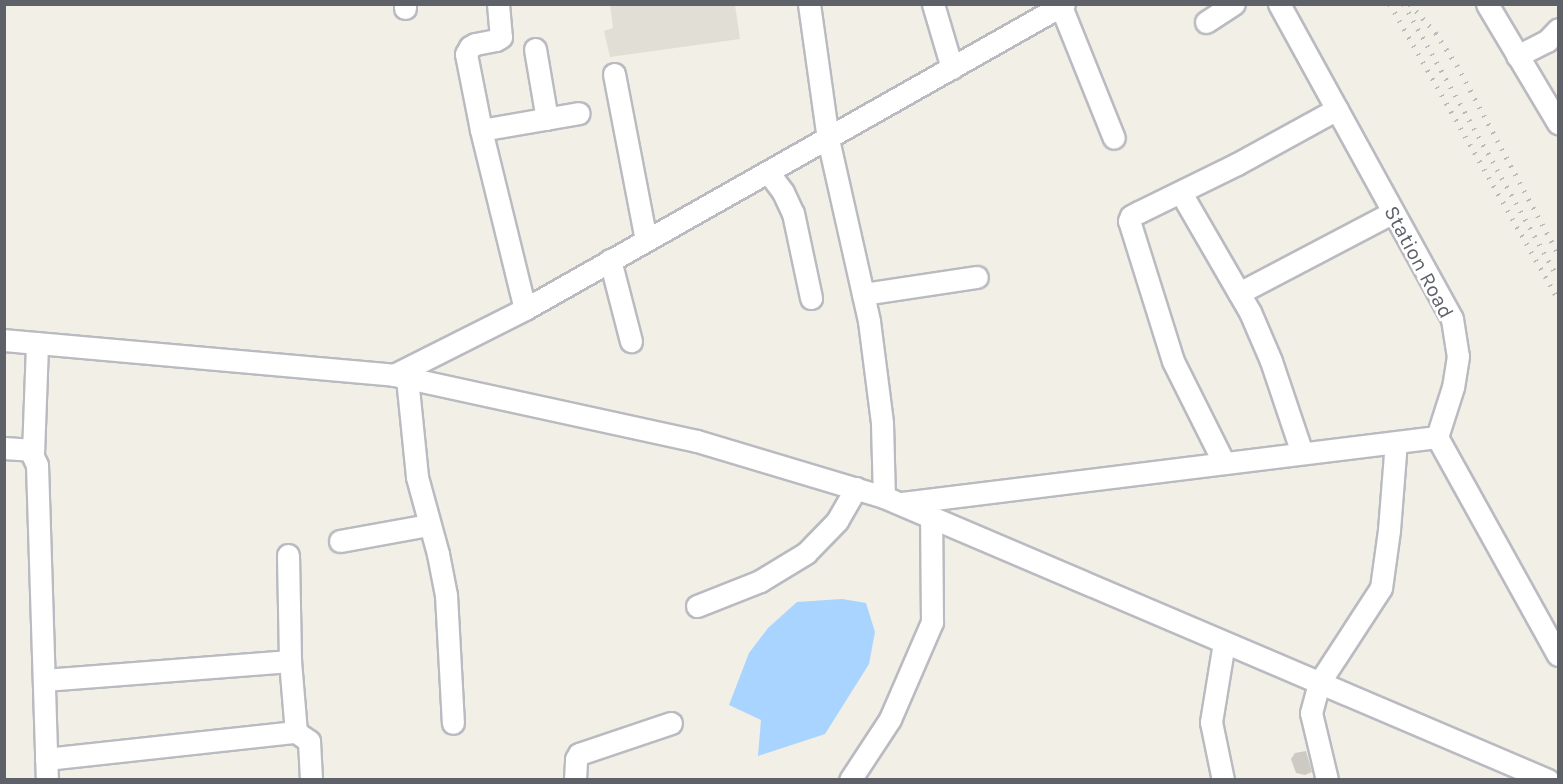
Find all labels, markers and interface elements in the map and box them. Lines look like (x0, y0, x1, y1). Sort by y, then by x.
street label: Station Road (1379, 201, 1459, 323)

